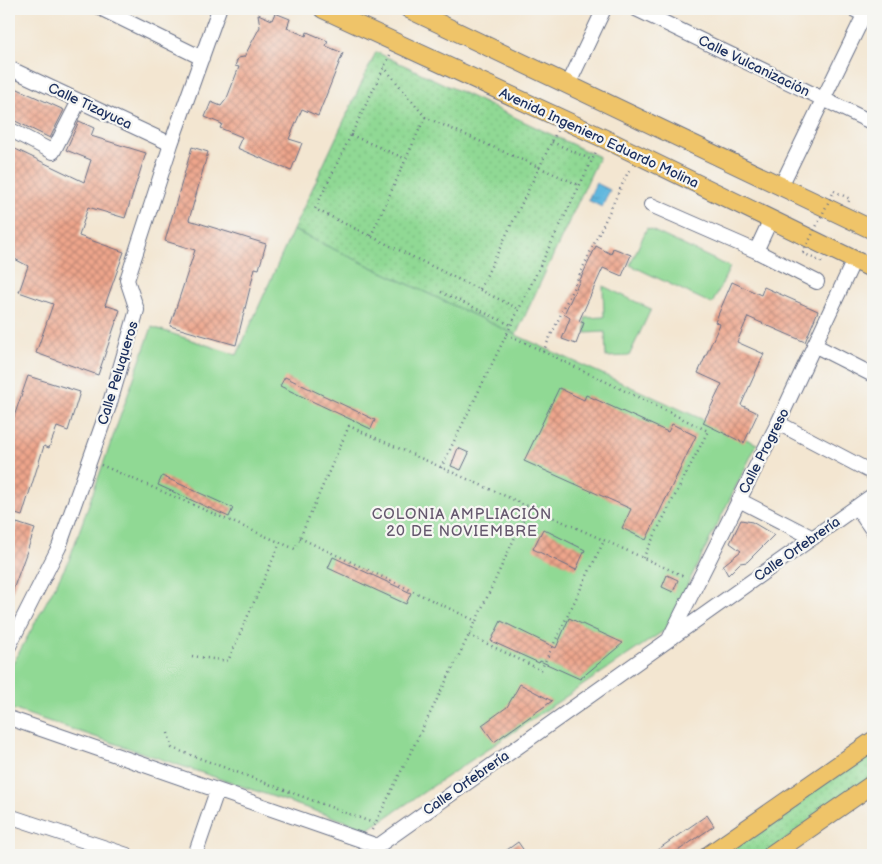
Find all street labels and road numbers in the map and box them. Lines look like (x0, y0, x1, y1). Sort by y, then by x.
street label: Calle Vulcanización (695, 32, 813, 100)
street label: Calle Tizayuca (45, 79, 135, 133)
street label: Avenida Ingeniero Eduardo Molina (496, 84, 702, 192)
street label: Calle Peluqueros (94, 319, 142, 427)
street label: Calle Progreso (735, 405, 793, 497)
street label: Calle Orfebrería (751, 513, 843, 585)
street label: Calle Orfebrería (420, 747, 512, 819)

